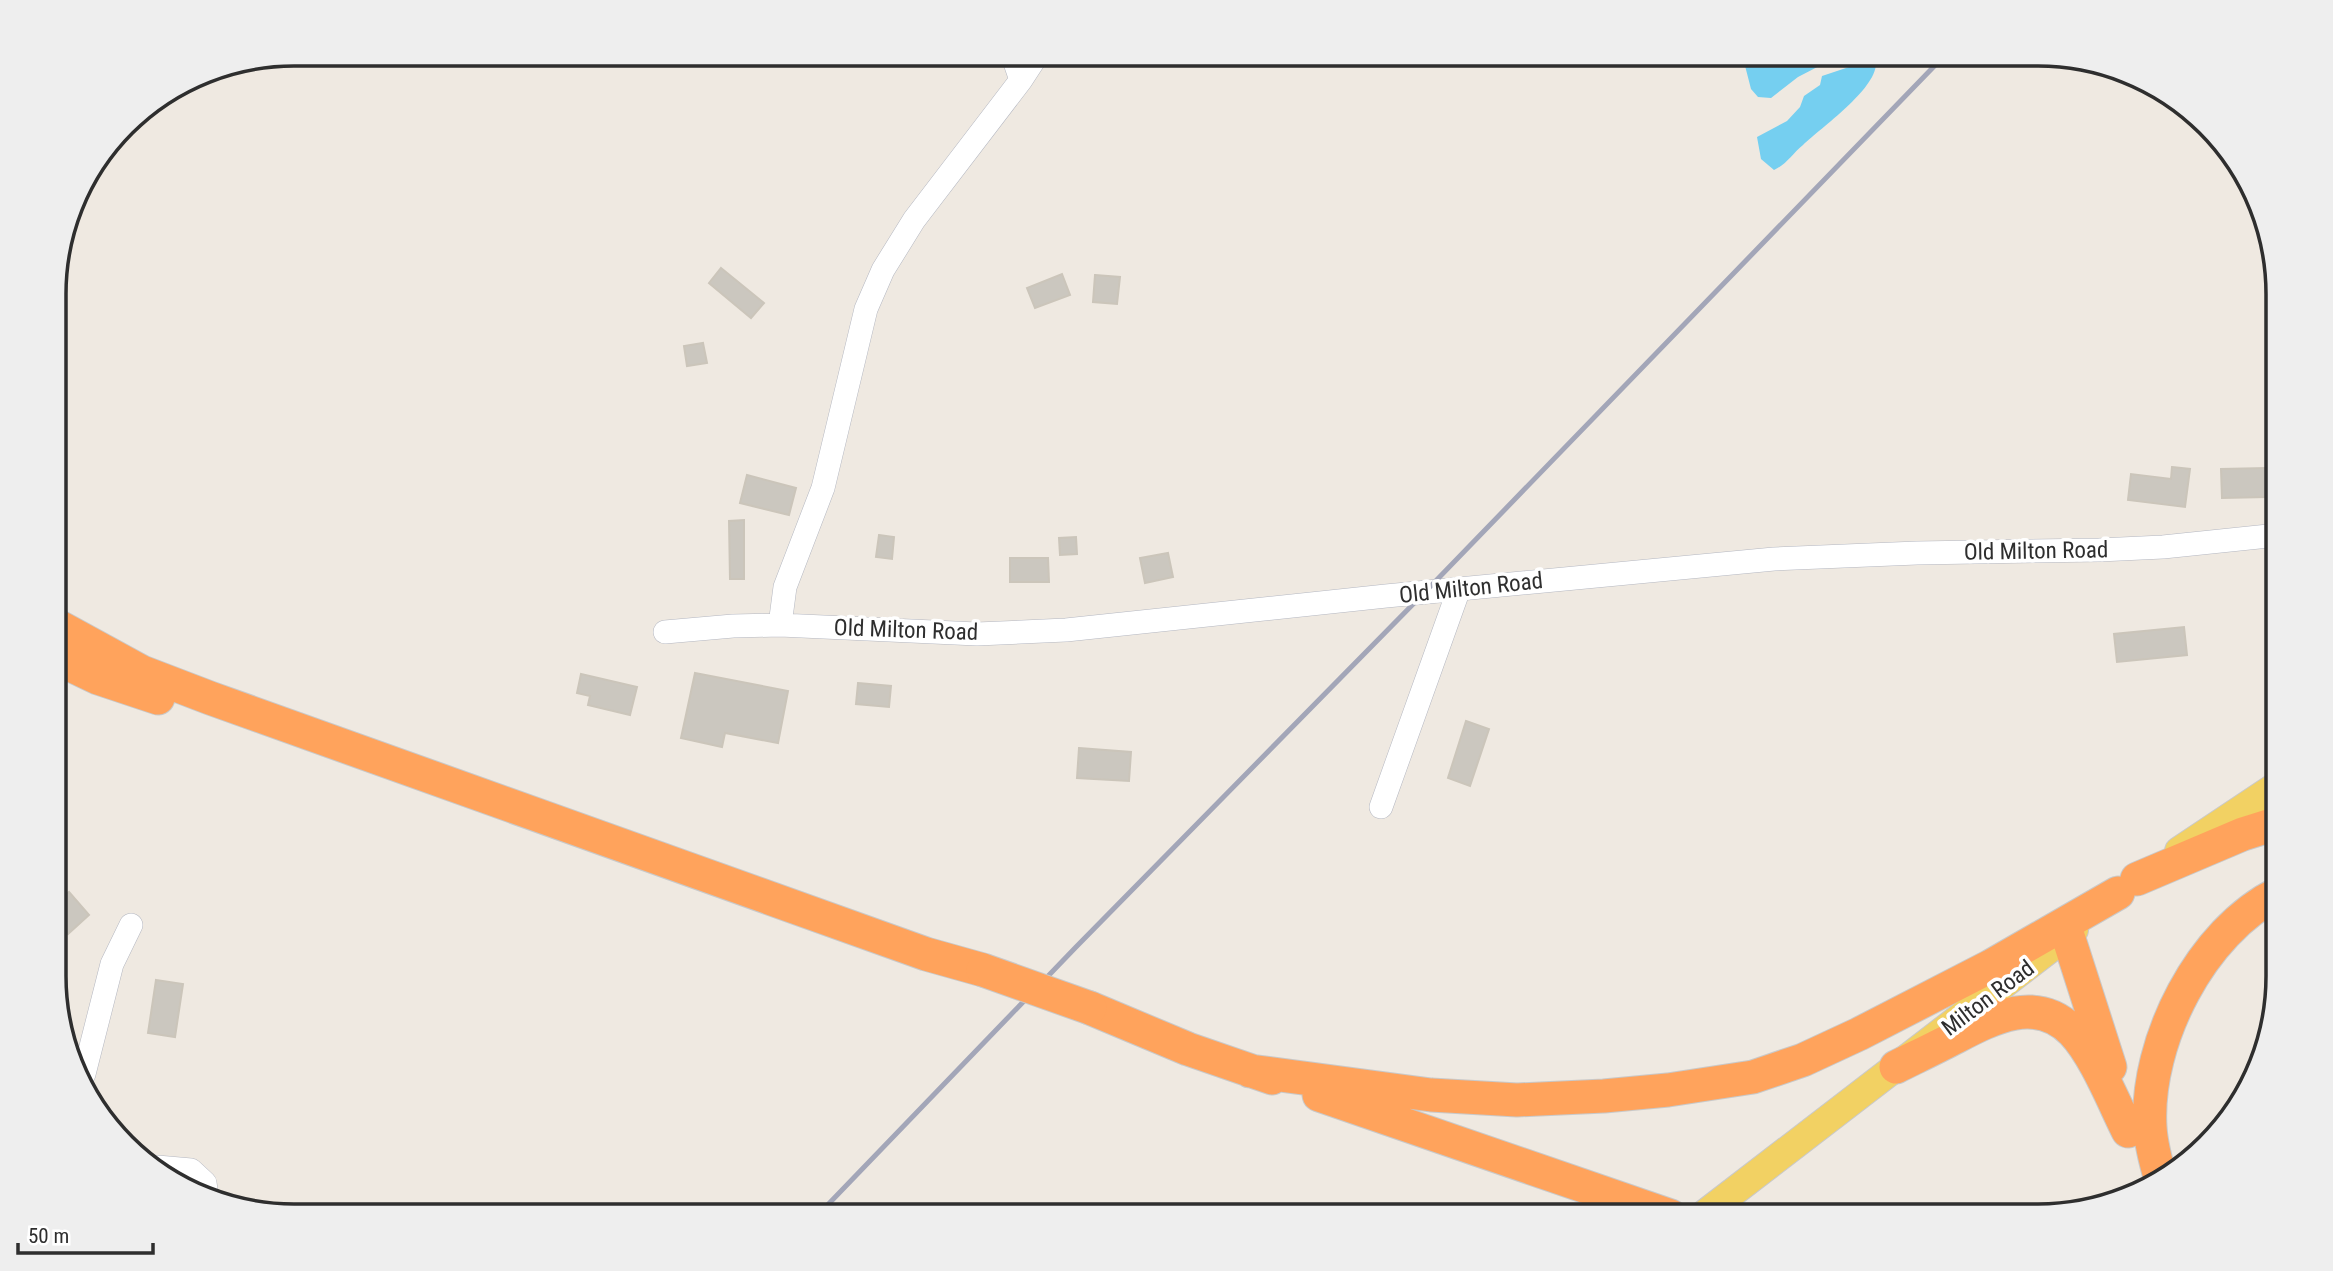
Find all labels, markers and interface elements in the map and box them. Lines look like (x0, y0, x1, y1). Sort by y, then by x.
street label: Old Milton Road (1964, 536, 2108, 566)
street label: Old Milton Road (1398, 567, 1544, 609)
street label: Old Milton Road (833, 614, 979, 646)
street label: Milton Road (1936, 955, 2040, 1041)
scale bar (18, 1212, 152, 1256)
text: 50 m (28, 1224, 69, 1248)

